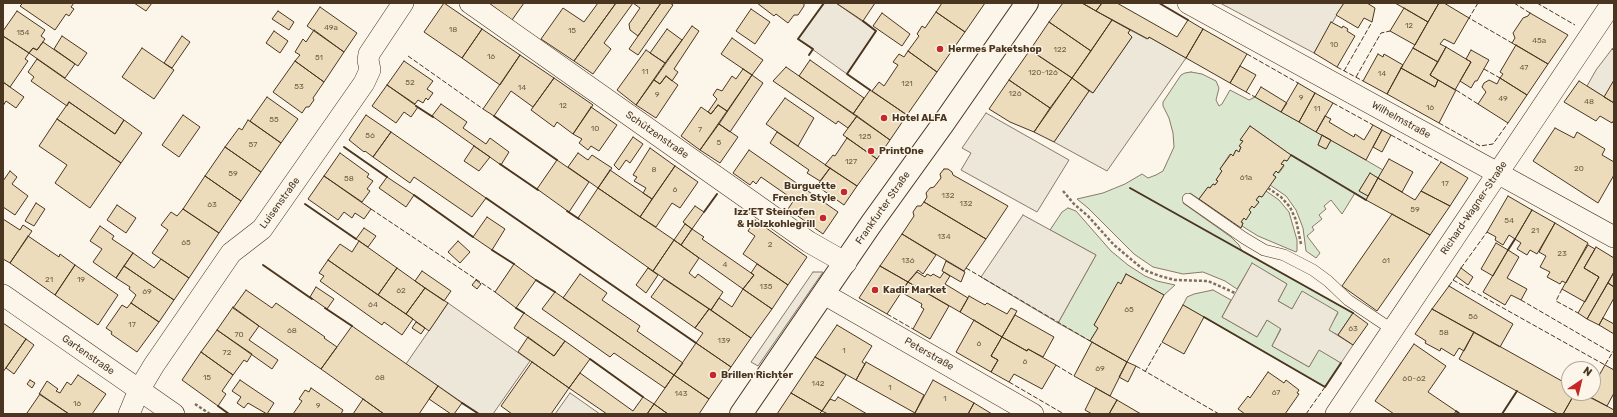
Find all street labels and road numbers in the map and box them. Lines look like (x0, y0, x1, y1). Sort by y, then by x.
street label: Wilhelmstraße (1369, 99, 1433, 141)
street label: Schützenstraße (623, 109, 691, 161)
street label: Richard-Wagner-Straße (1438, 159, 1510, 257)
street label: Frankfurter Straße (853, 169, 913, 247)
street label: Luisenstraße (257, 175, 303, 231)
street label: Gartenstraße (59, 332, 117, 378)
street label: Peterstraße (902, 335, 956, 373)

